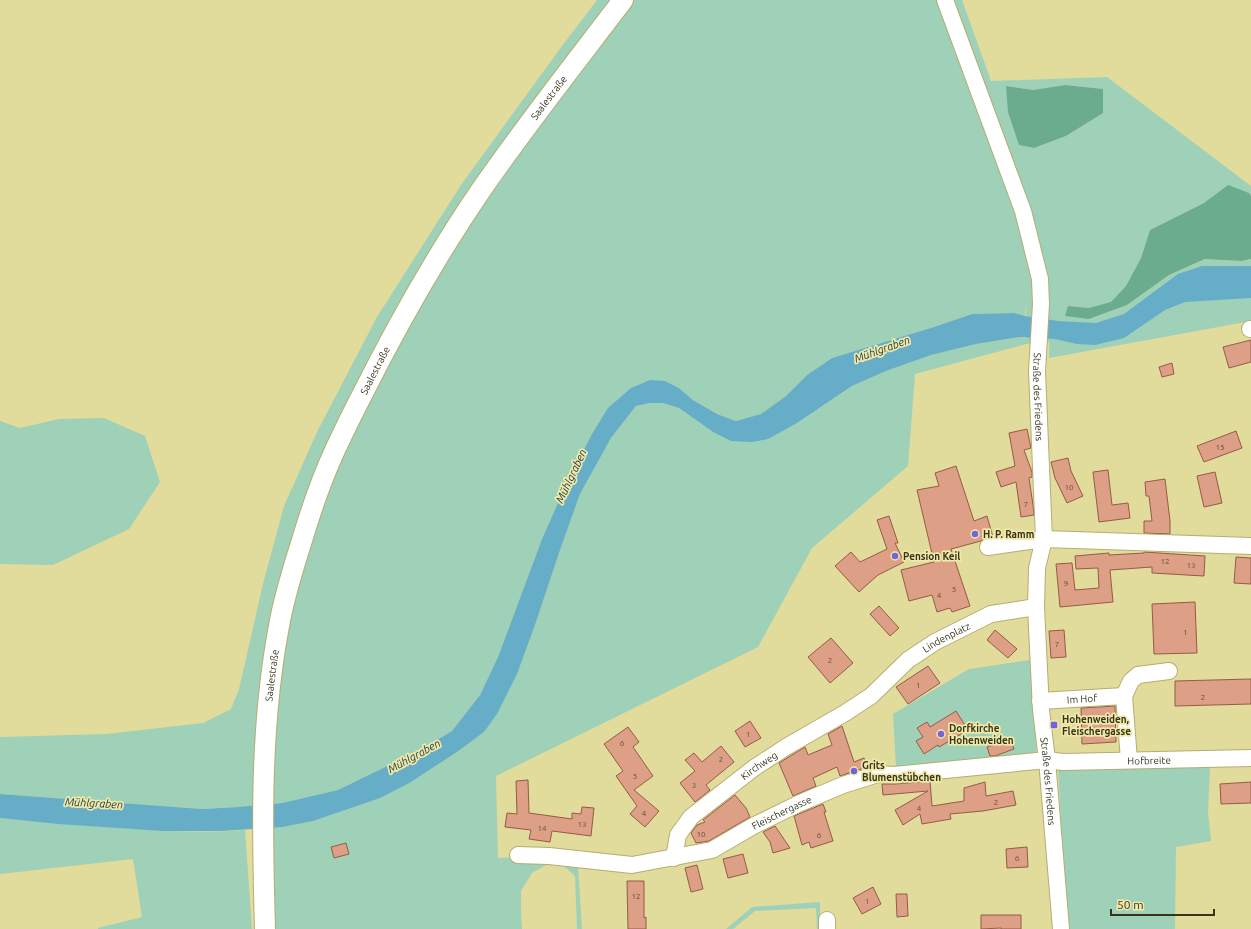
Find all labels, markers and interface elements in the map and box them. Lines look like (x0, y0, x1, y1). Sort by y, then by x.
street label: Saalestraße (529, 74, 569, 122)
water label: Mühlgraben (853, 333, 911, 365)
street label: Saalestraße (358, 345, 392, 396)
street label: Straße des Friedens (1031, 352, 1045, 441)
house number: 15 (1215, 443, 1225, 452)
water label: Mühlgraben (553, 447, 589, 505)
house number: 10 (1064, 483, 1074, 492)
house number: 7 (1024, 500, 1028, 509)
marker: H. P. Ramm (970, 529, 980, 539)
place label: H. P. Ramm (983, 529, 1034, 540)
marker: Pension Keil (890, 551, 900, 561)
place label: Pension Keil (903, 551, 960, 562)
house number: 12 (1160, 557, 1170, 566)
house number: 13 (1186, 561, 1196, 570)
house number: 9 (1064, 579, 1068, 588)
house number: 5 (952, 585, 956, 594)
house number: 4 (937, 591, 942, 600)
street label: Lindenplatz (920, 620, 972, 655)
house number: 1 (1183, 628, 1187, 637)
house number: 7 (1055, 640, 1059, 649)
street label: Saalestraße (263, 649, 281, 702)
house number: 2 (828, 656, 832, 665)
house number: 1 (916, 681, 920, 690)
street label: Im Hof (1067, 693, 1098, 705)
house number: 2 (1201, 693, 1205, 702)
place label: Hohenweiden, Fleischergasse (1062, 714, 1131, 737)
marker: Hohenweiden, Fleischergasse (1049, 720, 1059, 730)
place label: Dorfkirche Hohenweiden (949, 723, 1014, 746)
marker: Dorfkirche Hohenweiden (936, 729, 946, 739)
house number: 1 (746, 730, 750, 739)
water label: Mühlgraben (386, 737, 442, 775)
street label: Straße des Friedens (1038, 737, 1057, 826)
house number: 6 (620, 739, 625, 748)
street label: Kirchweg (739, 749, 780, 782)
house number: 2 (719, 755, 723, 764)
street label: Hofbreite (1127, 755, 1171, 767)
place label: Grits Blumenstübchen (862, 760, 941, 783)
marker: Grits Blumenstübchen (849, 766, 859, 776)
house number: 5 (633, 772, 637, 781)
house number: 3 (692, 781, 696, 790)
street label: Fleischergasse (750, 794, 813, 832)
water label: Mühlgraben (65, 795, 123, 811)
house number: 2 (994, 798, 998, 807)
house number: 4 (917, 804, 922, 813)
house number: 4 (642, 809, 647, 818)
house number: 13 (577, 820, 587, 829)
house number: 14 (537, 824, 547, 833)
house number: 10 (696, 830, 706, 839)
house number: 6 (817, 831, 822, 840)
house number: 6 (1015, 854, 1020, 863)
scale bar (1111, 891, 1214, 917)
house number: 12 (631, 892, 641, 901)
house number: 1 (865, 897, 869, 906)
text: 50 m (1117, 898, 1144, 911)

